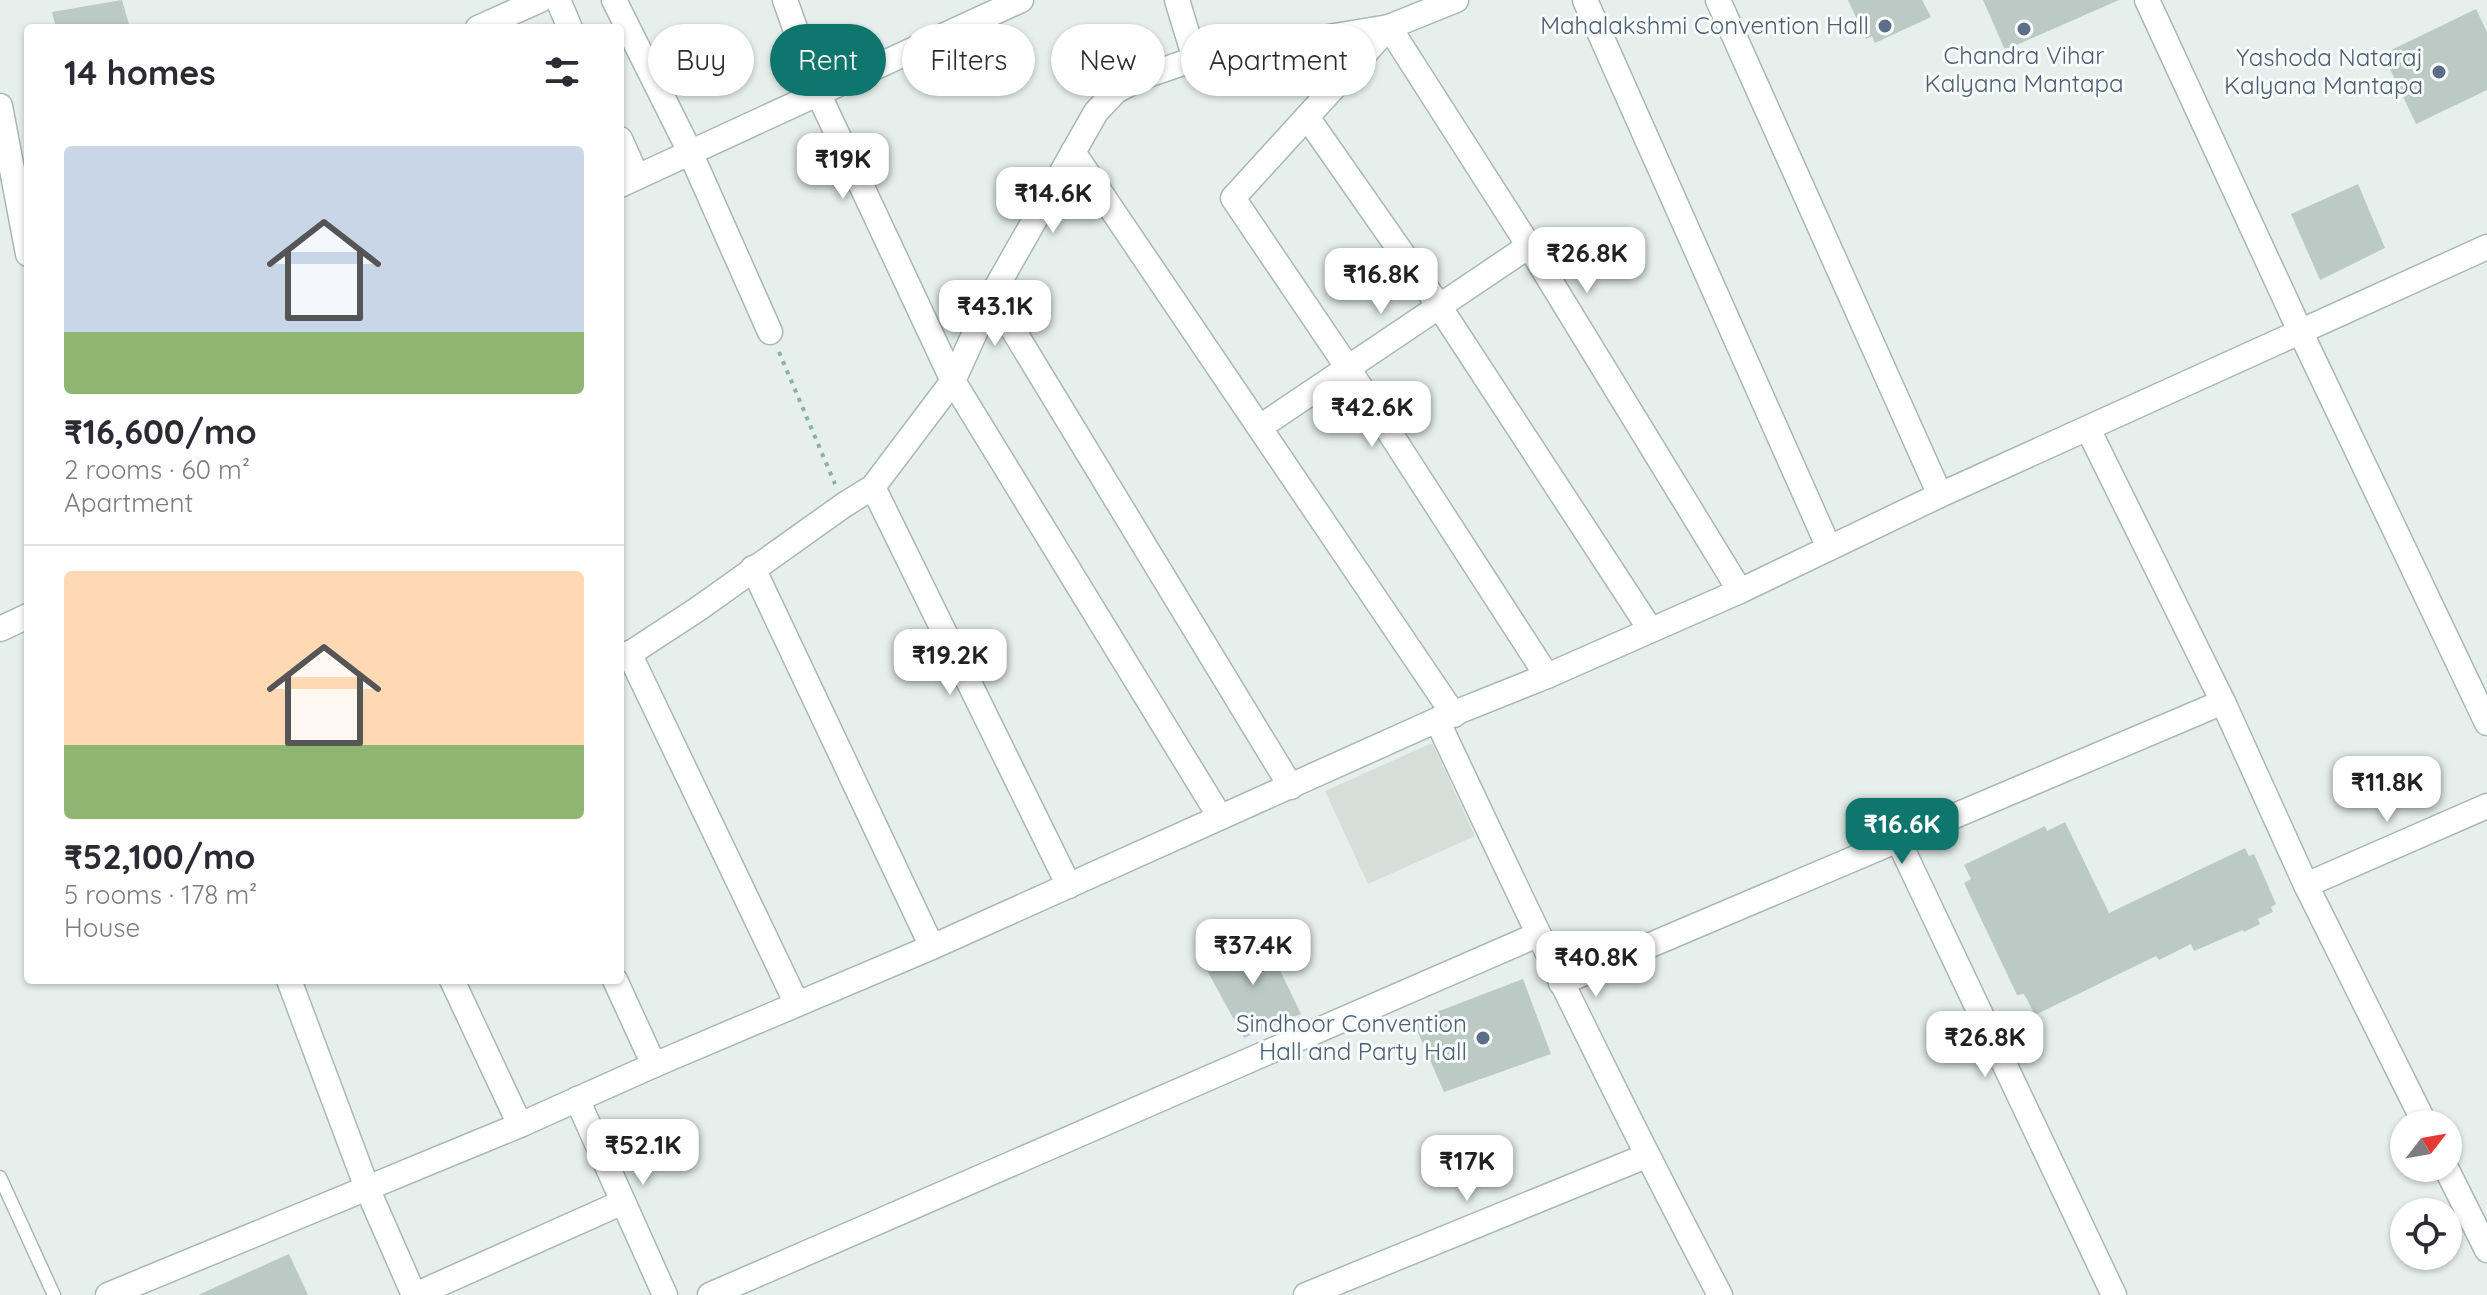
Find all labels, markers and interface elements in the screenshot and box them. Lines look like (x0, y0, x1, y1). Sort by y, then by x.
place label: Mahalakshmi Convention Hall (1540, 10, 1869, 40)
marker: Mahalakshmi Convention Hall (1876, 17, 1894, 35)
marker: Chandra Vihar Kalyana Mantapa (2015, 20, 2033, 38)
chip: Buy (648, 24, 754, 96)
chip: Rent (770, 24, 886, 96)
chip: Filters (902, 24, 1035, 96)
chip: New (1051, 24, 1165, 96)
chip: Apartment (1181, 24, 1376, 96)
place label: Chandra Vihar Kalyana Mantapa (1924, 40, 2124, 98)
place label: Yashoda Nataraj Kalyana Mantapa (2224, 42, 2423, 100)
icon: filters (540, 50, 584, 94)
text: 14 homes (64, 51, 216, 94)
marker: Yashoda Nataraj Kalyana Mantapa (2430, 63, 2448, 81)
pin: ₹19K (796, 133, 890, 201)
text: ₹19K (815, 142, 871, 175)
pin: ₹14.6K (988, 167, 1118, 235)
text: ₹14.6K (1014, 176, 1092, 209)
icon: home (252, 198, 396, 342)
pin: ₹26.8K (1522, 227, 1652, 295)
text: ₹26.8K (1546, 236, 1628, 269)
pin: ₹16.8K (1316, 248, 1446, 316)
text: ₹16.8K (1343, 257, 1419, 290)
pin: ₹43.1K (930, 280, 1060, 348)
text: ₹43.1K (957, 289, 1033, 322)
pin: ₹42.6K (1307, 381, 1437, 449)
text: ₹42.6K (1331, 390, 1413, 423)
text: ₹16,600/mo (64, 410, 257, 453)
text: 2 rooms · 60 m² (64, 453, 250, 486)
text: Apartment (64, 486, 193, 519)
icon: home (252, 623, 396, 767)
pin: ₹19.2K (885, 629, 1015, 697)
text: ₹19.2K (912, 638, 988, 671)
pin: ₹11.8K (2322, 756, 2452, 824)
text: ₹11.8K (2351, 765, 2423, 798)
pin: ₹16.6K (1837, 798, 1967, 866)
text: ₹16.6K (1864, 807, 1940, 840)
text: ₹52,100/mo (64, 835, 256, 878)
text: 5 rooms · 178 m² (64, 878, 257, 911)
text: House (64, 911, 140, 944)
pin: ₹37.4K (1188, 919, 1318, 987)
text: ₹37.4K (1214, 928, 1292, 961)
pin: ₹40.8K (1531, 931, 1661, 999)
text: ₹40.8K (1554, 940, 1638, 973)
place label: Sindhoor Convention Hall and Party Hall (1236, 1008, 1467, 1066)
pin: ₹26.8K (1920, 1011, 2050, 1079)
text: ₹26.8K (1944, 1020, 2026, 1053)
marker: Sindhoor Convention Hall and Party Hall (1474, 1029, 1492, 1047)
north arrow (2390, 1110, 2462, 1182)
map controls (2390, 1110, 2462, 1270)
pin: ₹52.1K (578, 1119, 708, 1187)
text: ₹52.1K (605, 1128, 681, 1161)
pin: ₹17K (1420, 1135, 1514, 1203)
text: ₹17K (1439, 1144, 1495, 1177)
button: locate (2390, 1198, 2462, 1270)

